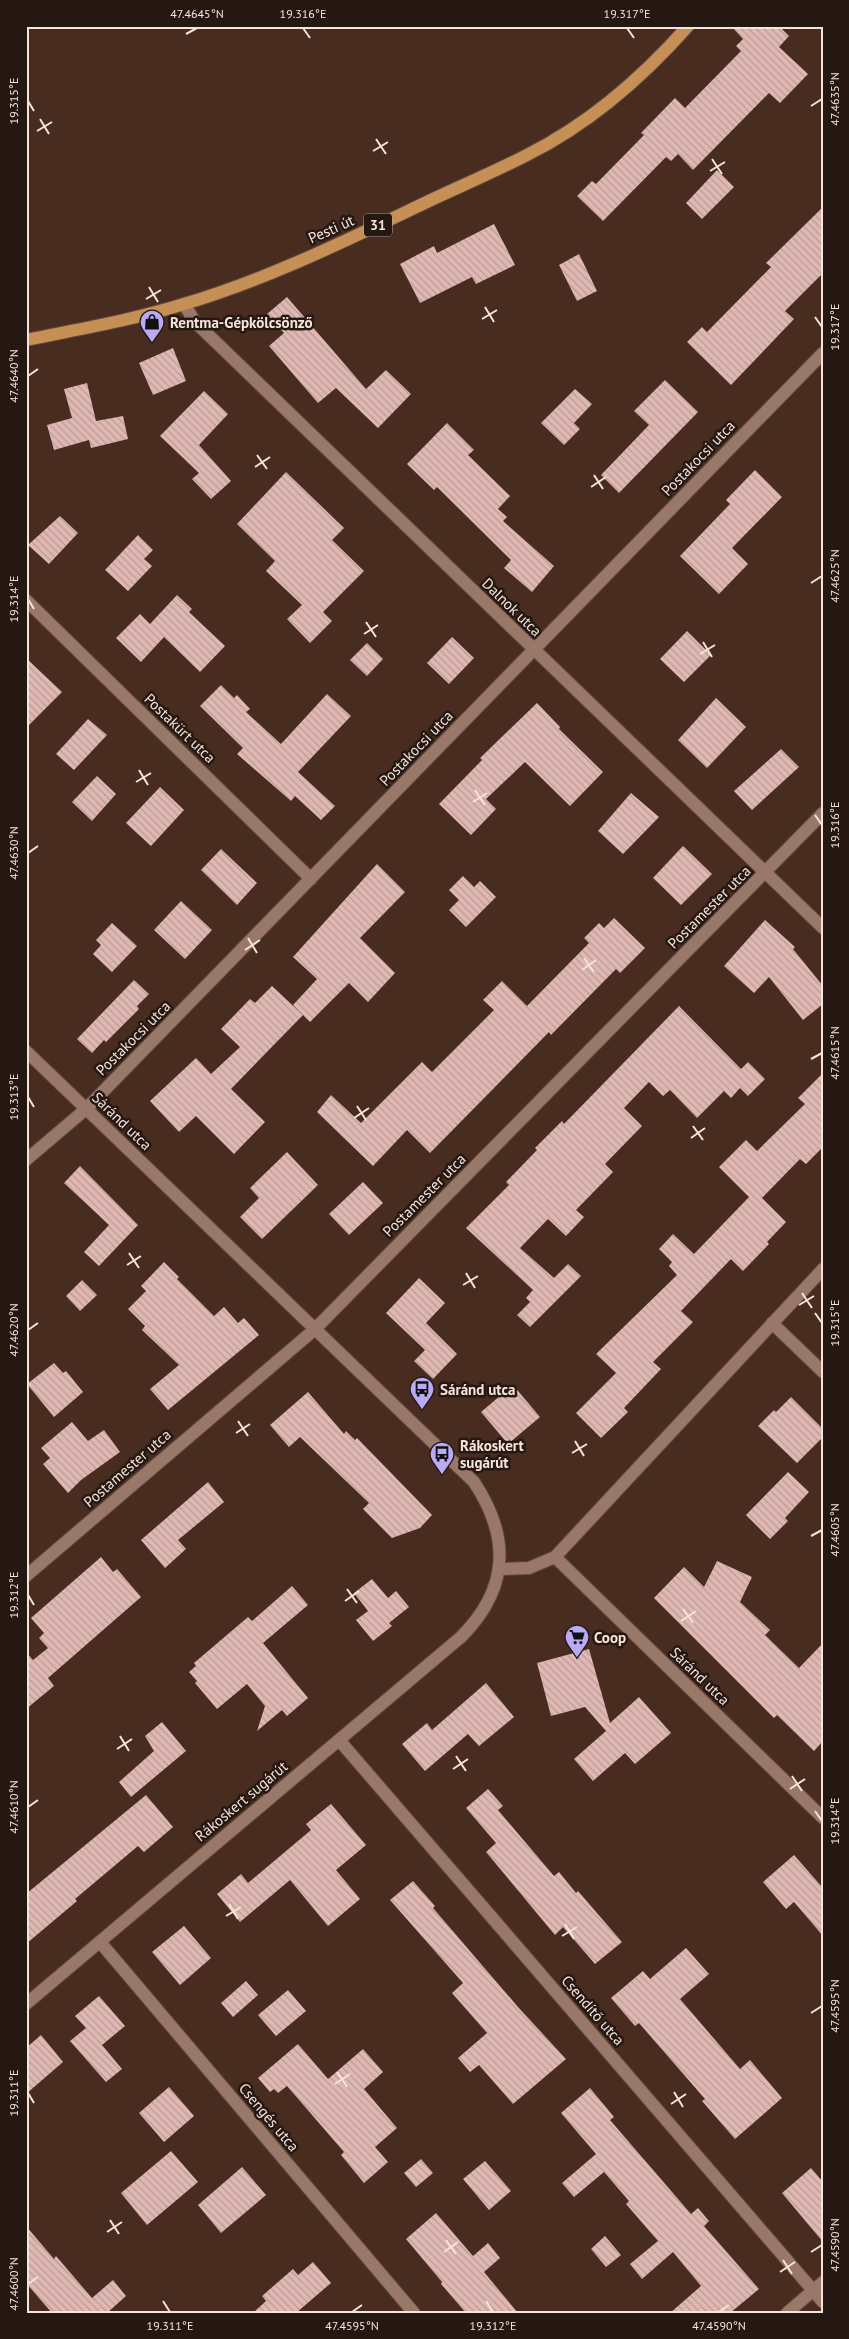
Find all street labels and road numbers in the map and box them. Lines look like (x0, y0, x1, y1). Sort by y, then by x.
street label: Pesti út (305, 211, 357, 247)
road number: 31 (364, 214, 392, 236)
street label: Postakocsi utca (657, 416, 739, 500)
street label: Dalnok utca (478, 574, 546, 640)
street label: Postakürt utca (140, 689, 220, 767)
street label: Postakocsi utca (375, 706, 457, 790)
street label: Postamester utca (663, 861, 755, 953)
street label: Postakocsi utca (92, 997, 174, 1079)
street label: Sáránd utca (88, 1088, 156, 1154)
street label: Postamester utca (378, 1149, 470, 1241)
street label: Postamester utca (79, 1425, 175, 1511)
street label: Sáránd utca (666, 1643, 734, 1709)
street label: Rákoskert sugárút (191, 1757, 291, 1845)
street label: Csendítő utca (557, 1971, 629, 2049)
street label: Csengés utca (235, 2079, 303, 2155)

